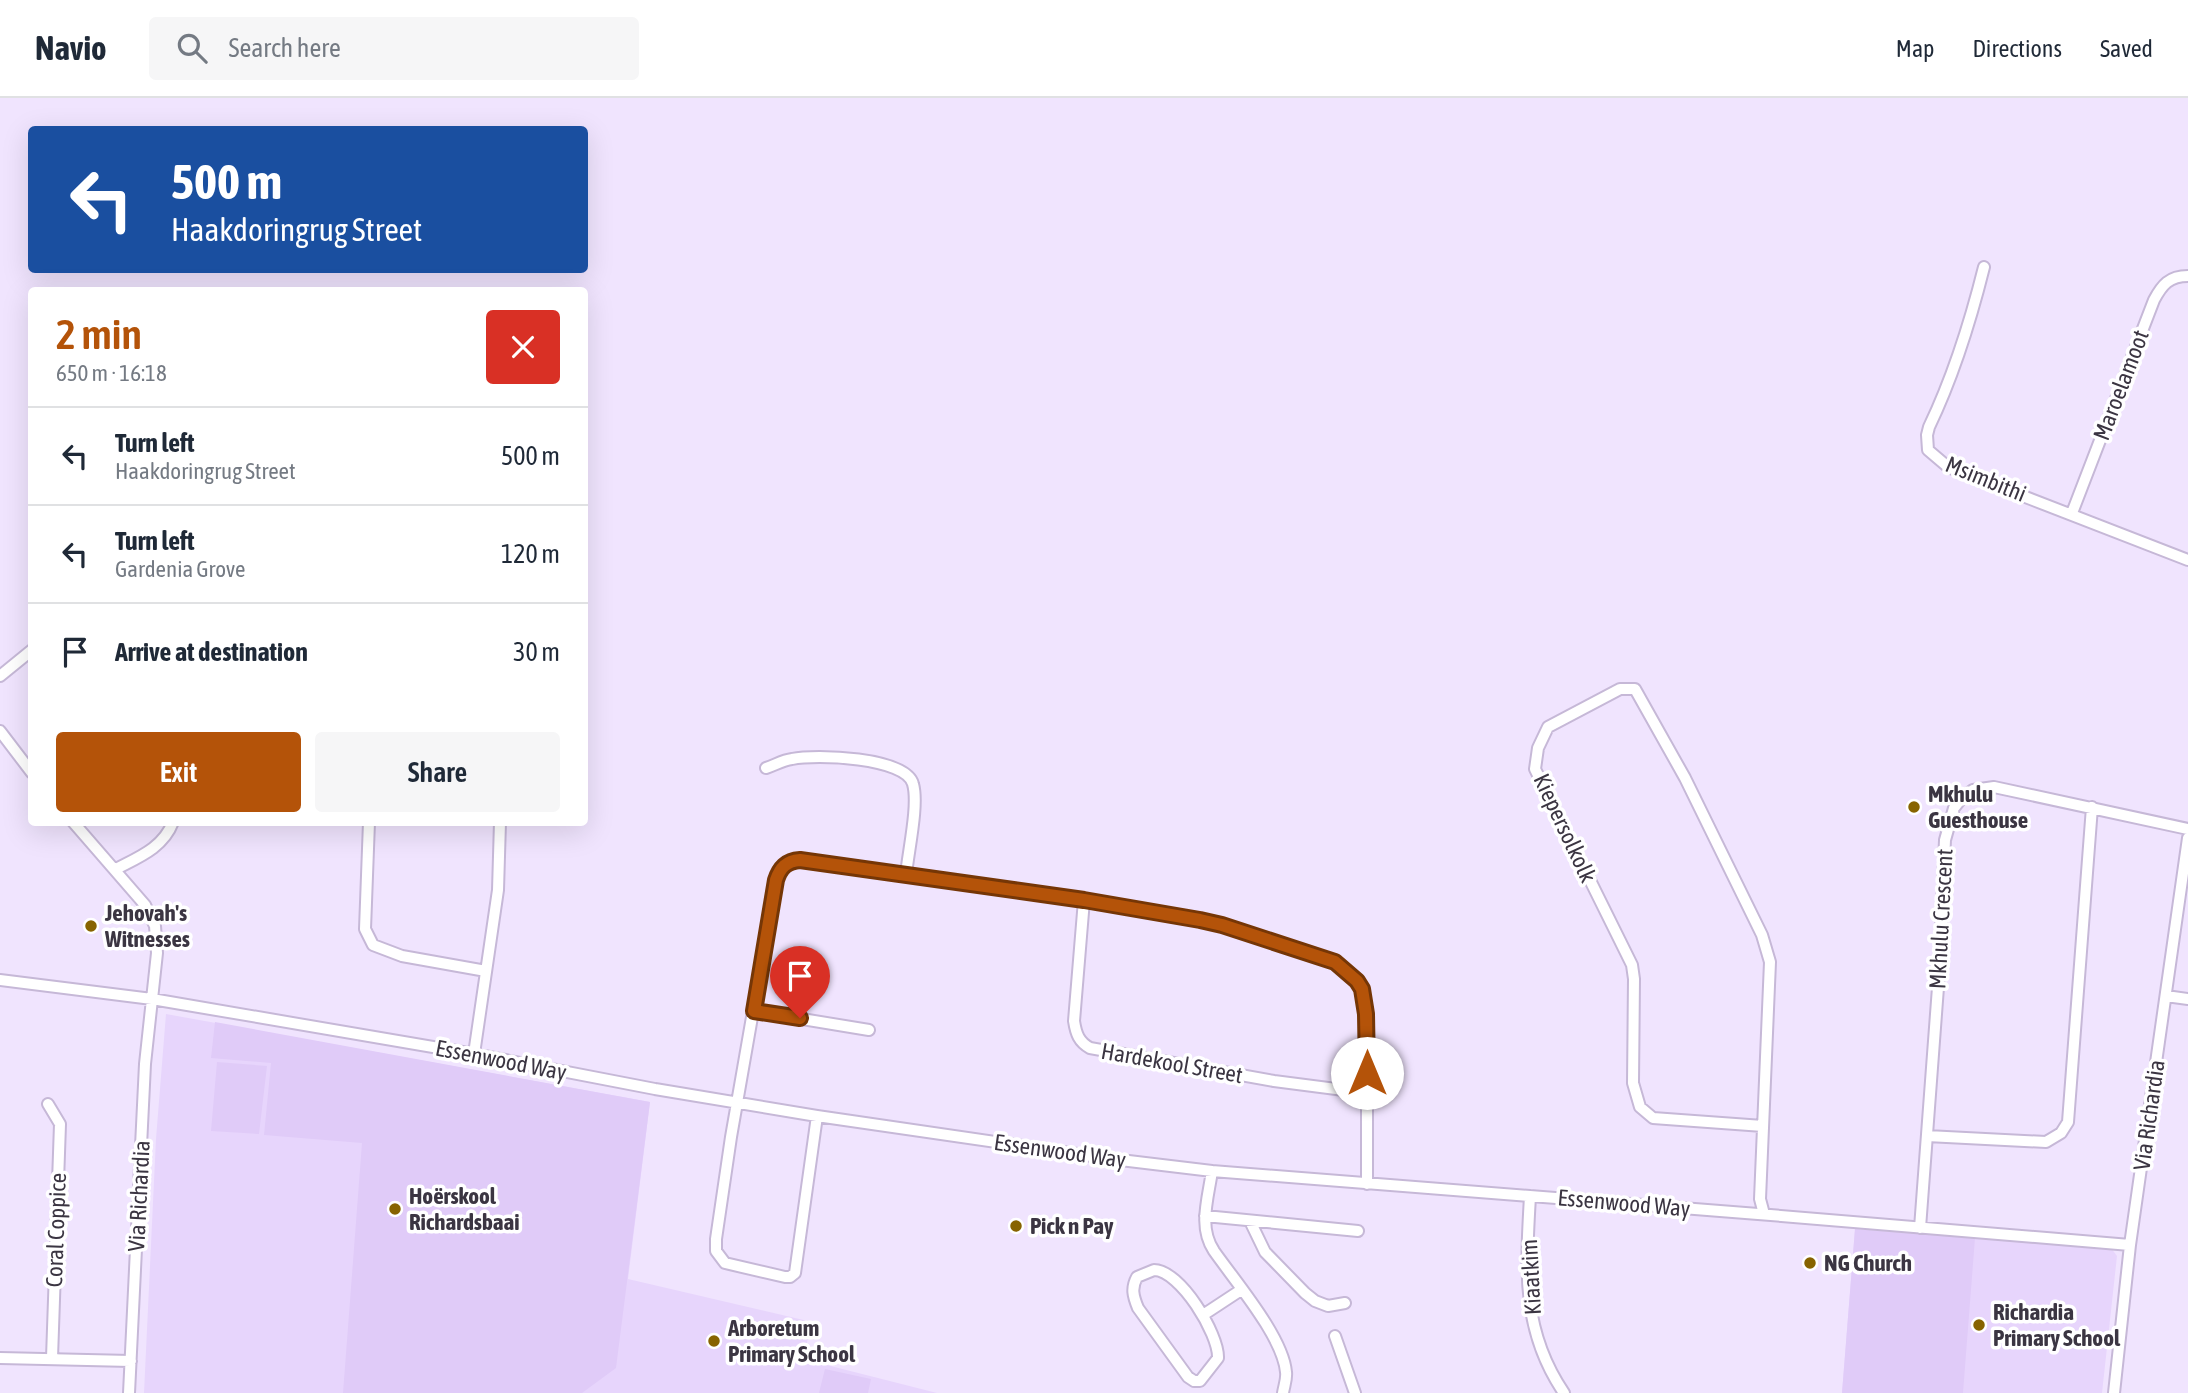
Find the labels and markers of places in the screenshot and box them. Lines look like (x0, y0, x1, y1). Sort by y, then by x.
place label: Mkhulu Guesthouse (1928, 781, 2028, 833)
marker: Mkhulu Guesthouse (1906, 799, 1922, 815)
place label: Jehovah's Witnesses (104, 900, 190, 952)
marker: Jehovah's Witnesses (83, 918, 99, 934)
pin (770, 946, 830, 1018)
place label: Hoërskool Richardsbaai (409, 1183, 520, 1235)
marker: Hoërskool Richardsbaai (387, 1201, 403, 1217)
place label: Pick n Pay (1030, 1213, 1114, 1239)
marker: Pick n Pay (1008, 1218, 1024, 1234)
place label: NG Church (1824, 1250, 1912, 1276)
marker: NG Church (1802, 1255, 1818, 1271)
place label: Richardia Primary School (1993, 1299, 2121, 1351)
place label: Arboretum Primary School (727, 1315, 856, 1367)
marker: Richardia Primary School (1971, 1317, 1987, 1333)
marker: Arboretum Primary School (706, 1333, 722, 1349)

